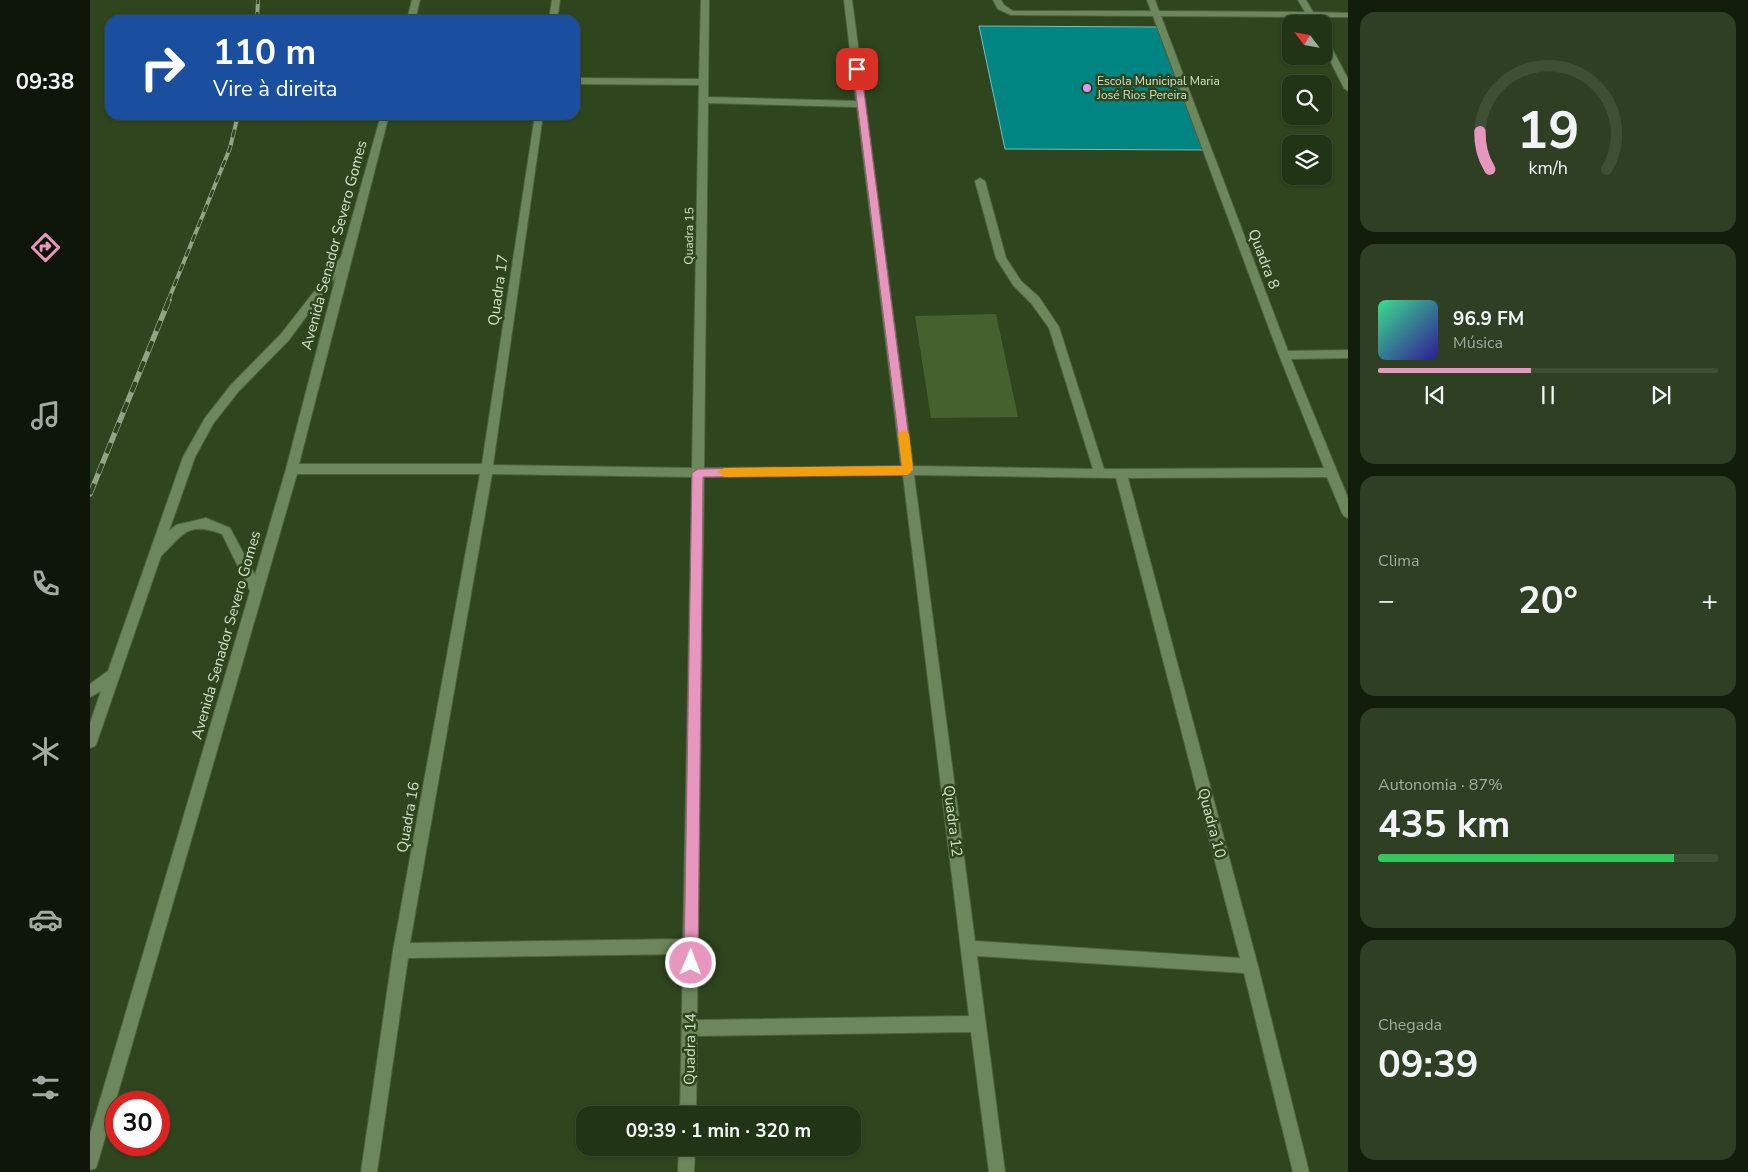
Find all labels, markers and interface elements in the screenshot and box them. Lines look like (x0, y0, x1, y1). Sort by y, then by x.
north arrow (1282, 15, 1332, 65)
map controls (1282, 15, 1332, 185)
text: 110 m (213, 29, 316, 76)
icon: right (130, 35, 195, 100)
pin (836, 48, 878, 90)
icon: arrive (843, 55, 871, 83)
text: 09:38 (16, 67, 74, 97)
place label: Escola Municipal Maria José Rios Pereira (1096, 73, 1220, 103)
text: Vire à direita (213, 74, 338, 104)
button: search (1282, 75, 1332, 125)
marker: Escola Municipal Maria José Rios Pereira (1081, 82, 1093, 94)
text: 19 (1517, 95, 1579, 166)
button: layers (1282, 135, 1332, 185)
street label: Avenida Senador Severo Gomes (296, 138, 372, 352)
text: km/h (1528, 156, 1568, 180)
street label: Quadra 15 (681, 207, 697, 265)
street label: Quadra 8 (1243, 226, 1285, 292)
icon: directions (28, 230, 63, 265)
street label: Quadra 17 (483, 253, 513, 327)
text: 96.9 FM (1453, 306, 1524, 332)
text: Música (1453, 332, 1503, 354)
icon: previous (1421, 381, 1449, 409)
icon: pause (1534, 381, 1562, 409)
icon: next (1647, 381, 1675, 409)
icon: music (28, 398, 63, 433)
street label: Avenida Senador Severo Gomes (187, 528, 265, 742)
text: Clima (1378, 550, 1419, 572)
icon: phone (28, 566, 63, 601)
text: 20° (1518, 575, 1578, 626)
text: − (1378, 582, 1395, 620)
text: + (1701, 582, 1718, 620)
icon: climate (28, 734, 63, 769)
text: Autonomia · 87% (1378, 774, 1503, 796)
street label: Quadra 16 (392, 780, 424, 854)
street label: Quadra 12 (939, 784, 967, 858)
street label: Quadra 10 (1193, 786, 1231, 860)
text: 435 km (1378, 799, 1510, 850)
icon: car (28, 902, 63, 937)
position arrow (664, 936, 716, 988)
street label: Quadra 14 (679, 1013, 701, 1085)
text: Chegada (1378, 1014, 1442, 1036)
text: 09:39 (1378, 1039, 1479, 1090)
icon: filters (28, 1070, 63, 1105)
speed limit sign: 30 (105, 1091, 170, 1156)
text: 09:39 · 1 min · 320 m (626, 1118, 811, 1144)

